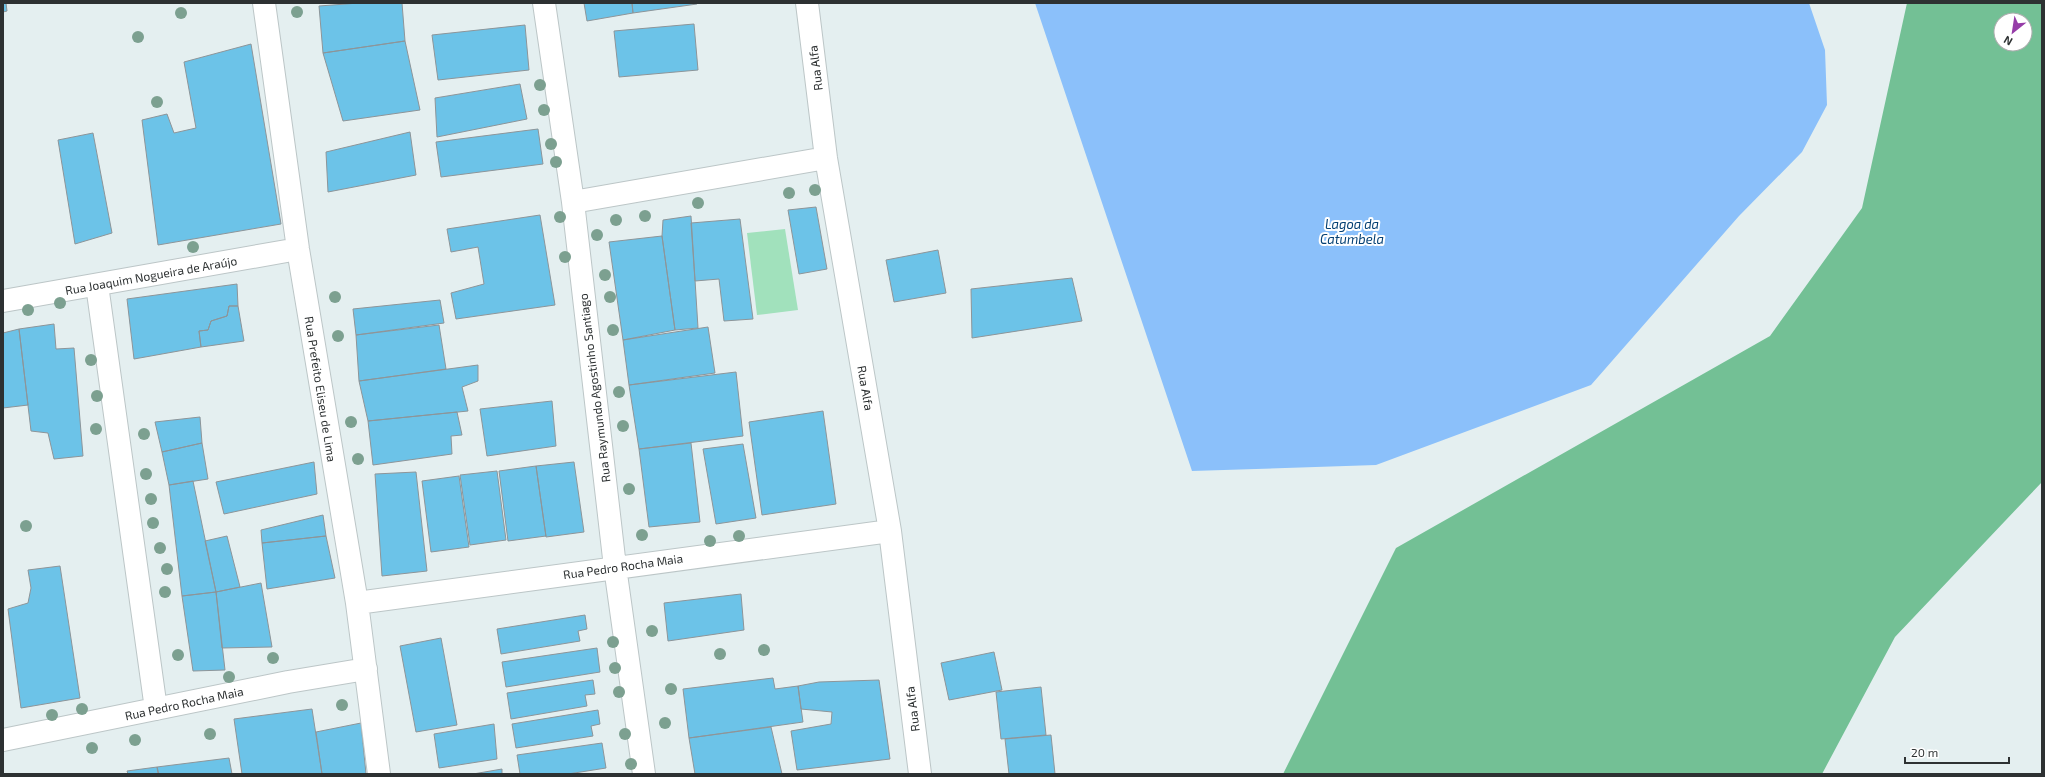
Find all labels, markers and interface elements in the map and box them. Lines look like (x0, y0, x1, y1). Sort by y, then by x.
north arrow (1993, 12, 2033, 52)
text: N (2001, 33, 2014, 49)
street label: Rua Alfa (805, 45, 825, 91)
water label: Lagoa da Catumbela (1320, 216, 1384, 247)
street label: Rua Joaquim Nogueira de Araújo (64, 253, 238, 298)
street label: Rua Raymundo Agostinho Santiago (575, 293, 613, 483)
street label: Rua Prefeito Eliseu de Lima (303, 315, 339, 463)
street label: Rua Alfa (855, 364, 877, 412)
street label: Rua Pedro Rocha Maia (562, 551, 684, 581)
street label: Rua Pedro Rocha Maia (123, 684, 245, 722)
street label: Rua Alfa (902, 686, 922, 732)
scale bar (1905, 739, 2009, 765)
text: 20 m (1911, 745, 1938, 759)

